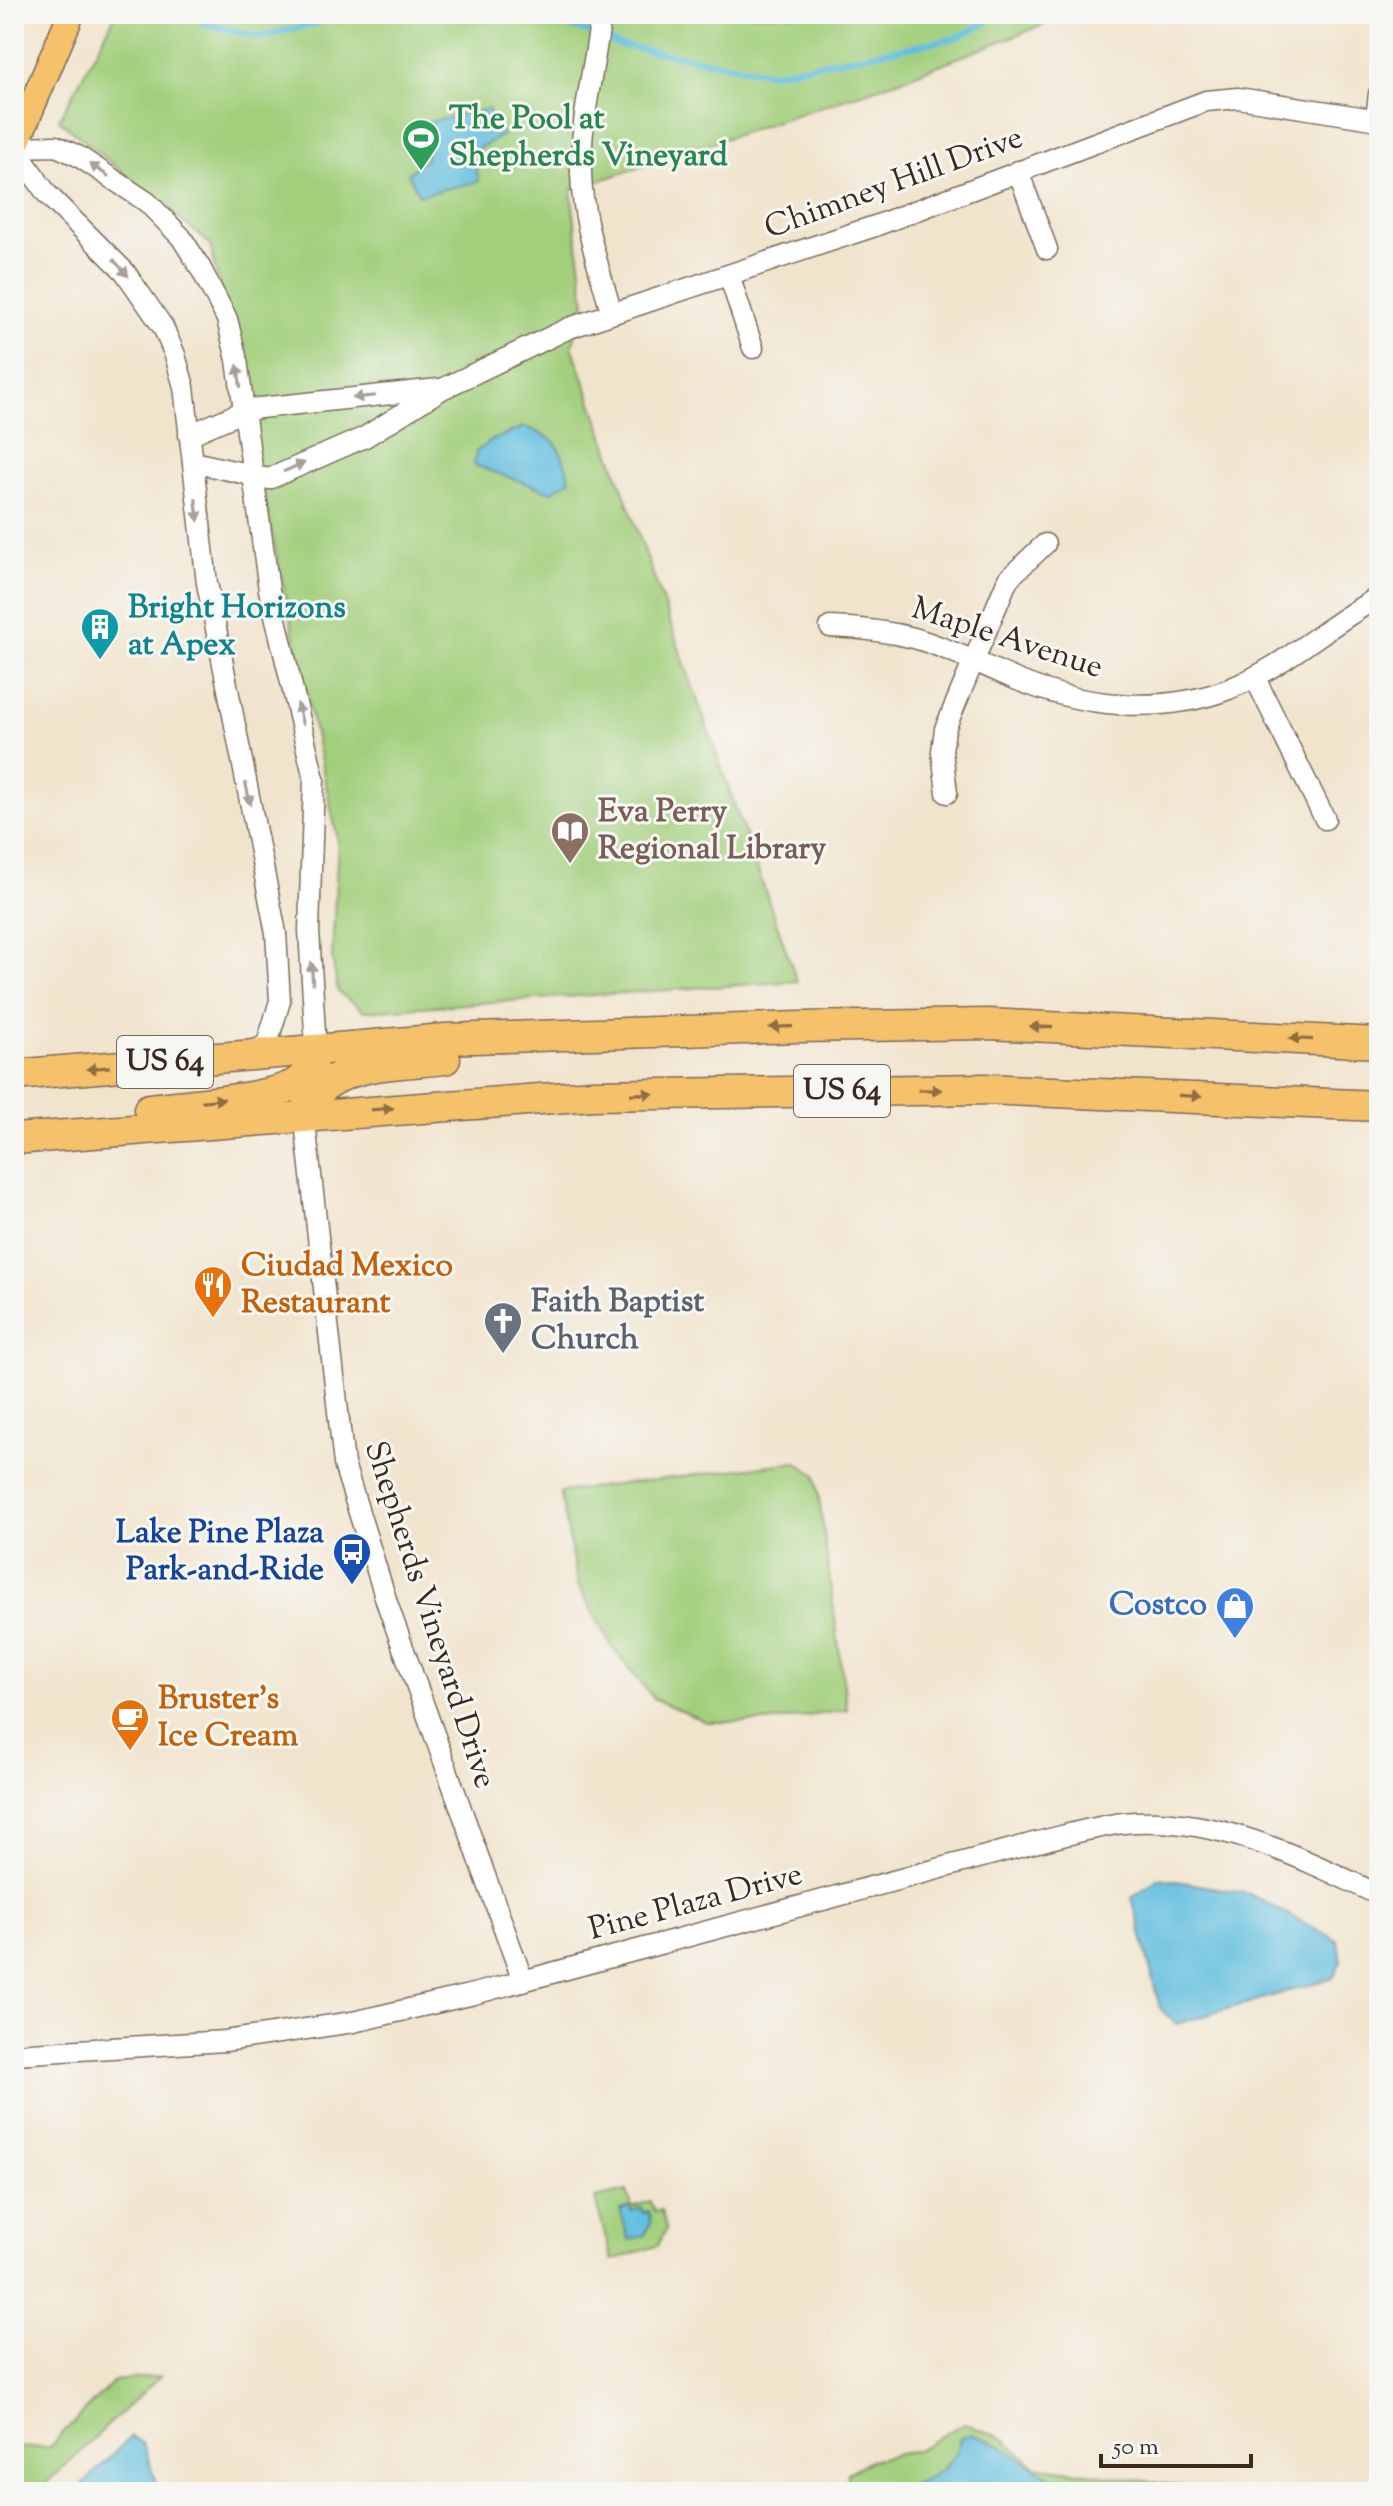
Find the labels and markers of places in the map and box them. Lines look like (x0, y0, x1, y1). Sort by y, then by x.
place label: The Pool at Shepherds Vineyard (449, 97, 728, 180)
sports icon: The Pool at Shepherds Vineyard (400, 117, 442, 172)
place label: Bright Horizons at Apex (128, 586, 346, 669)
building icon: Bright Horizons at Apex (79, 606, 121, 661)
place label: Eva Perry Regional Library (598, 790, 826, 873)
library icon: Eva Perry Regional Library (549, 810, 591, 865)
place label: Ciudad Mexico Restaurant (241, 1244, 453, 1327)
restaurant icon: Ciudad Mexico Restaurant (192, 1264, 234, 1319)
place label: Faith Baptist Church (531, 1280, 704, 1363)
church icon: Faith Baptist Church (482, 1300, 524, 1355)
place label: Lake Pine Plaza Park-and-Ride (116, 1511, 324, 1594)
bus stop icon: Lake Pine Plaza Park-and-Ride (331, 1531, 373, 1586)
place label: Costco (1109, 1583, 1207, 1629)
shop icon: Costco (1214, 1585, 1256, 1640)
place label: Bruster's Ice Cream (158, 1677, 299, 1760)
cafe icon: Bruster's Ice Cream (109, 1697, 151, 1752)

